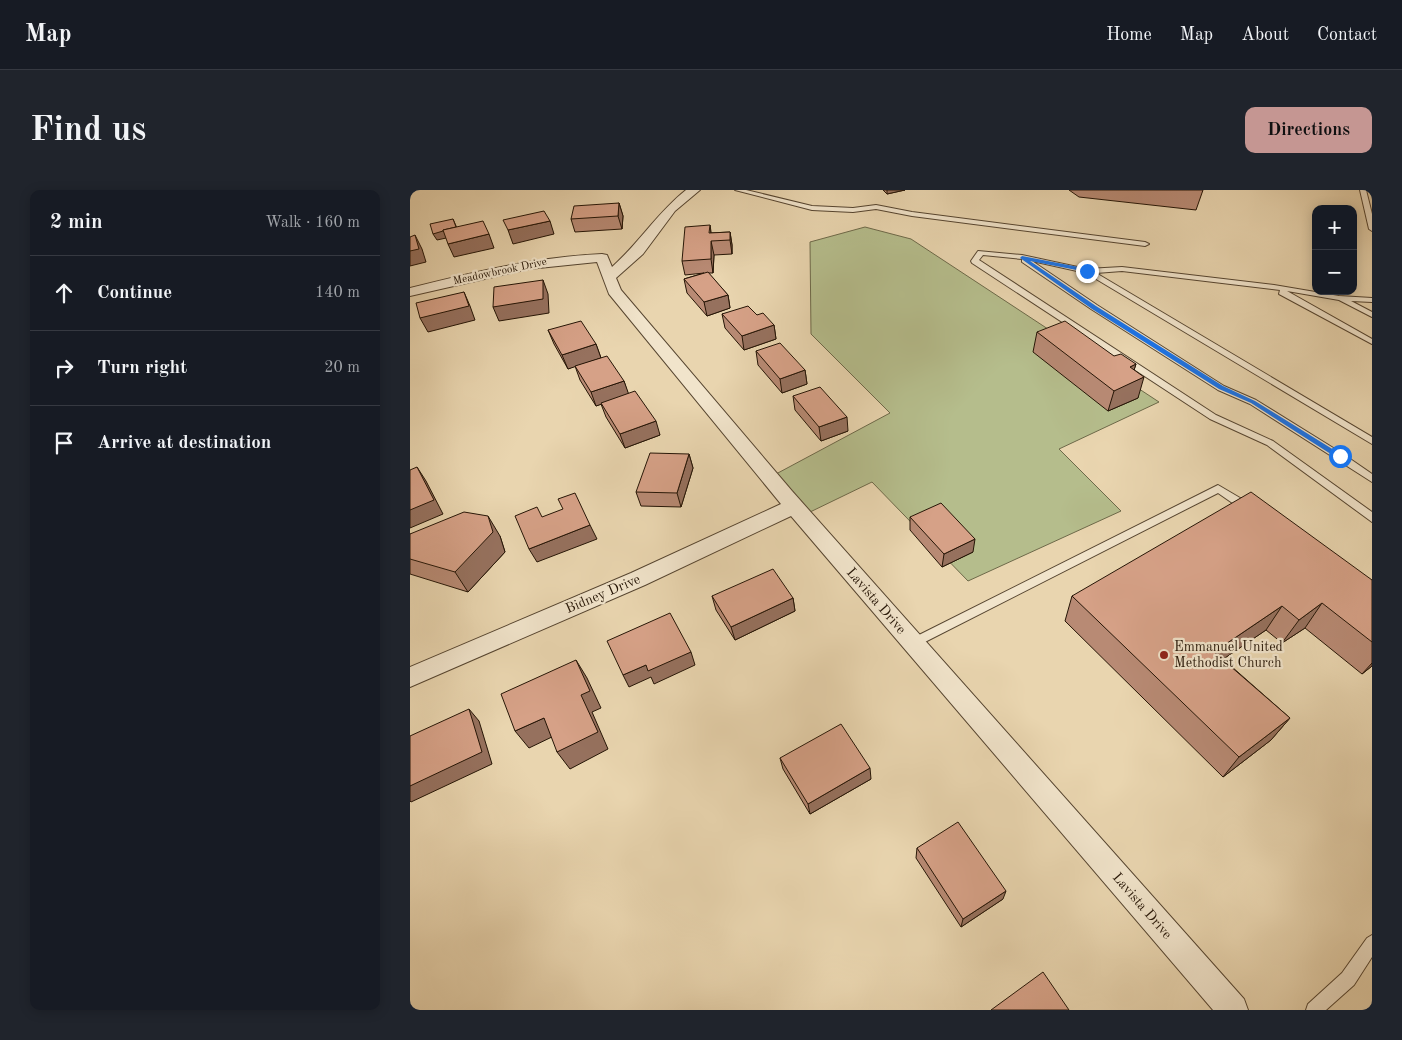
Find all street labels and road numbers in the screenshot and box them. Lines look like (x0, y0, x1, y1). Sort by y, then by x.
street label: Meadowbrook Drive (452, 257, 548, 287)
street label: Lavista Drive (844, 565, 908, 637)
street label: Bidney Drive (564, 572, 642, 616)
street label: Lavista Drive (1110, 870, 1174, 942)

